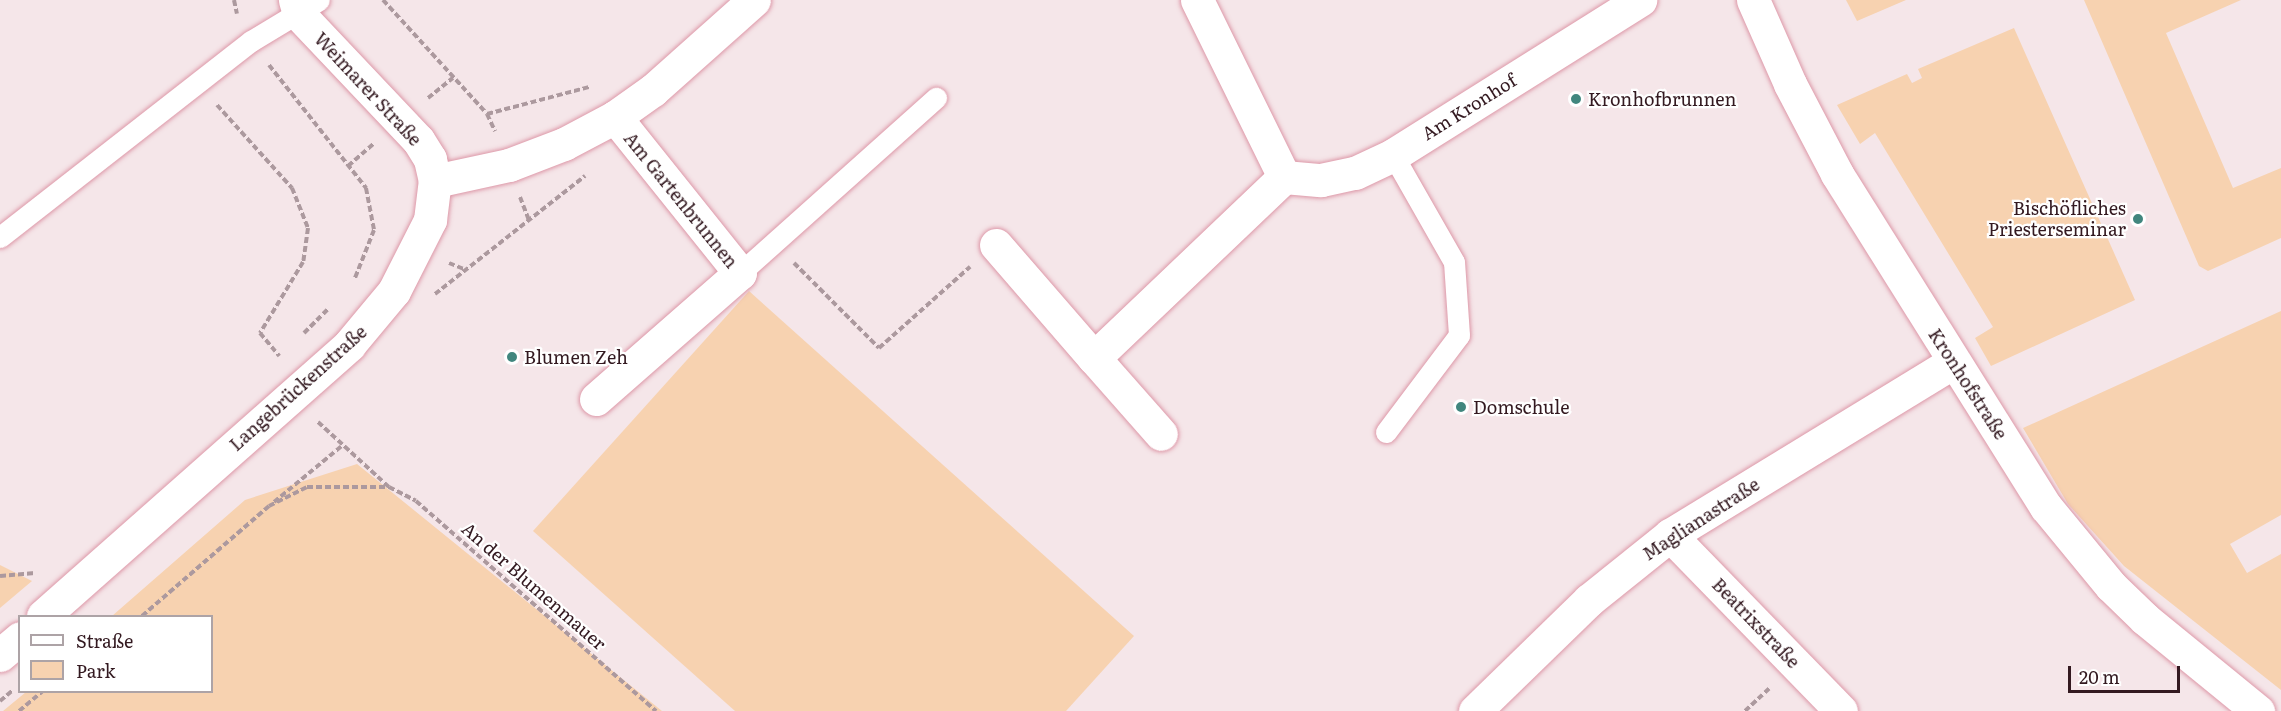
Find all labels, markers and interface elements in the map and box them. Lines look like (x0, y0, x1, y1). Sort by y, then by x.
street label: Weimarer Straße (310, 28, 426, 150)
street label: Am Kronhof (1418, 69, 1520, 145)
place label: Kronhofbrunnen (1588, 88, 1736, 110)
marker: Kronhofbrunnen (1569, 92, 1583, 106)
street label: Am Gartenbrunnen (620, 128, 742, 272)
place label: Bischöfliches Priesterseminar (1988, 198, 2126, 240)
marker: Bischöfliches Priesterseminar (2131, 212, 2145, 226)
street label: Langebrückenstraße (225, 321, 371, 455)
street label: Kronhofstraße (1924, 324, 2012, 444)
place label: Blumen Zeh (524, 346, 628, 368)
marker: Blumen Zeh (505, 350, 519, 364)
place label: Domschule (1473, 396, 1569, 418)
marker: Domschule (1454, 400, 1468, 414)
street label: Maglianastraße (1639, 473, 1763, 565)
street label: An der Blumenmauer (458, 518, 610, 654)
street label: Beatrixstraße (1708, 574, 1804, 672)
legend (18, 615, 213, 693)
text: Straße (76, 627, 133, 654)
scale bar (2071, 654, 2184, 692)
text: Park (76, 657, 115, 684)
text: 20 m (2079, 663, 2120, 690)

